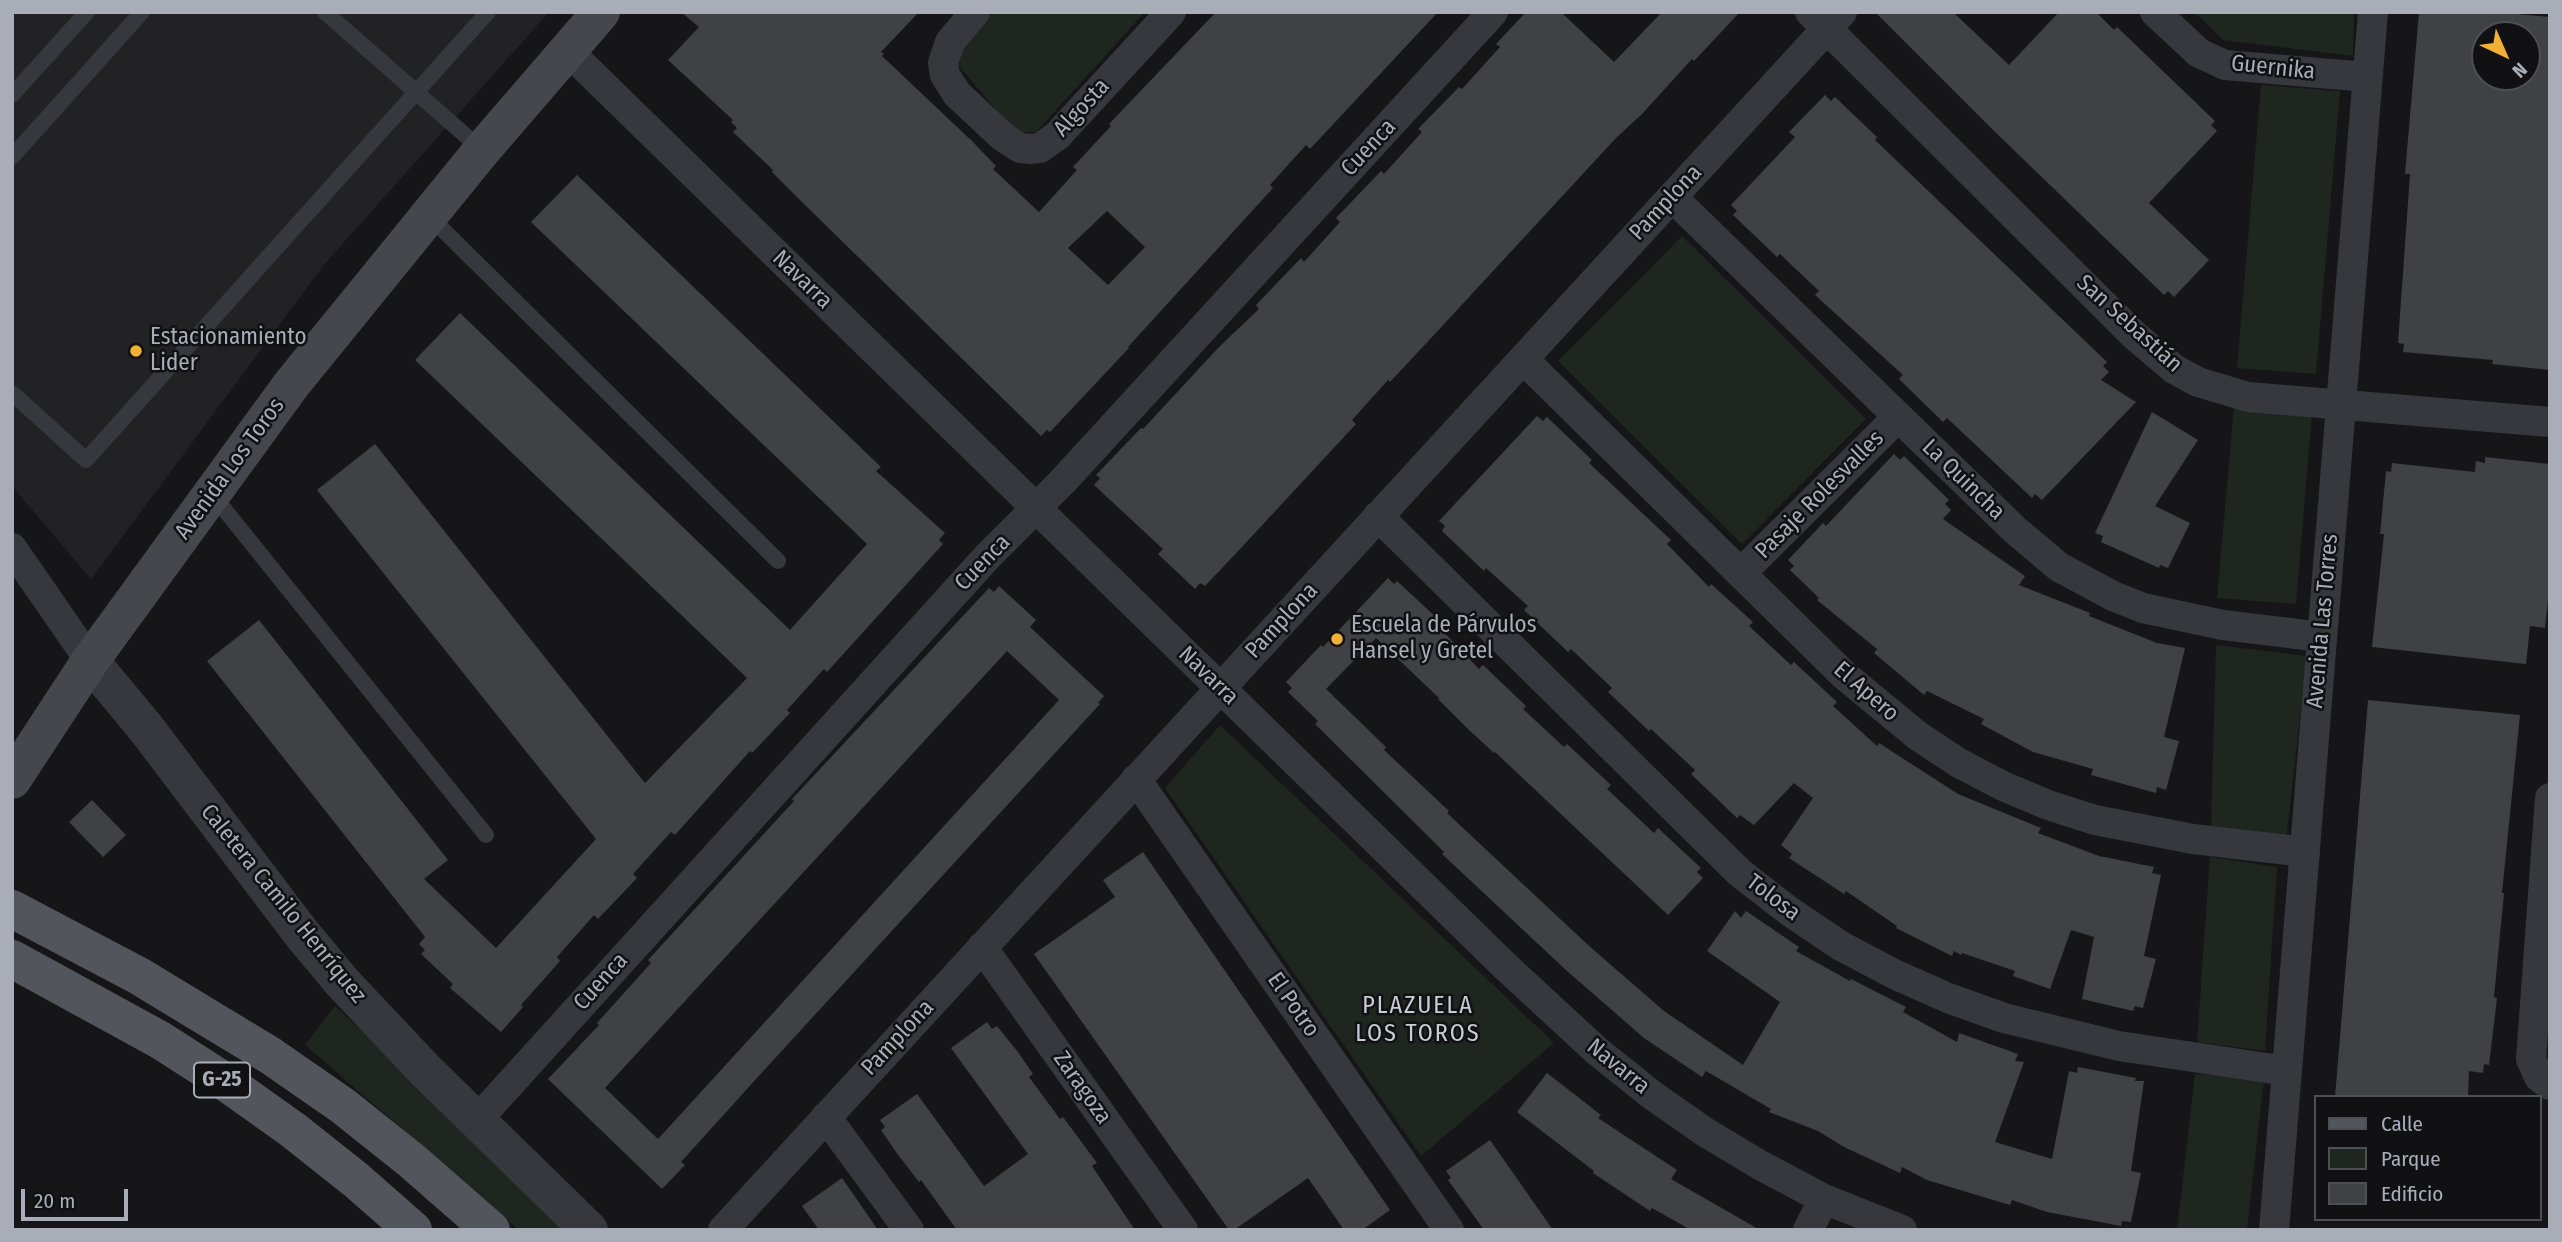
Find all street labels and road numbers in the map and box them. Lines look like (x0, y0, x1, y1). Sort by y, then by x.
street label: Guernika (2230, 50, 2316, 86)
street label: Algosta (1048, 73, 1116, 143)
street label: Cuenca (1336, 114, 1402, 182)
street label: Pamplona (1624, 159, 1708, 247)
street label: Navarra (766, 245, 838, 315)
street label: San Sebastián (2070, 269, 2188, 379)
street label: Avenida Los Toros (169, 393, 291, 545)
street label: Pasaje Rolesvalles (1750, 425, 1890, 565)
street label: La Quincha (1916, 434, 2010, 526)
street label: Cuenca (950, 529, 1016, 597)
street label: Avenida Las Torres (2302, 533, 2344, 709)
street label: Pamplona (1240, 577, 1324, 665)
street label: Navarra (1172, 641, 1244, 711)
street label: El Apero (1828, 656, 1904, 728)
street label: Caletera Camilo Henríquez (194, 799, 372, 1009)
street label: Tolosa (1741, 869, 1805, 927)
street label: Cuenca (568, 948, 634, 1016)
street label: El Potro (1261, 967, 1325, 1043)
street label: Pamplona (856, 994, 940, 1082)
street label: Navarra (1581, 1033, 1655, 1101)
street label: Zaragoza (1047, 1046, 1117, 1130)
road number: G-25 (194, 1062, 250, 1098)

